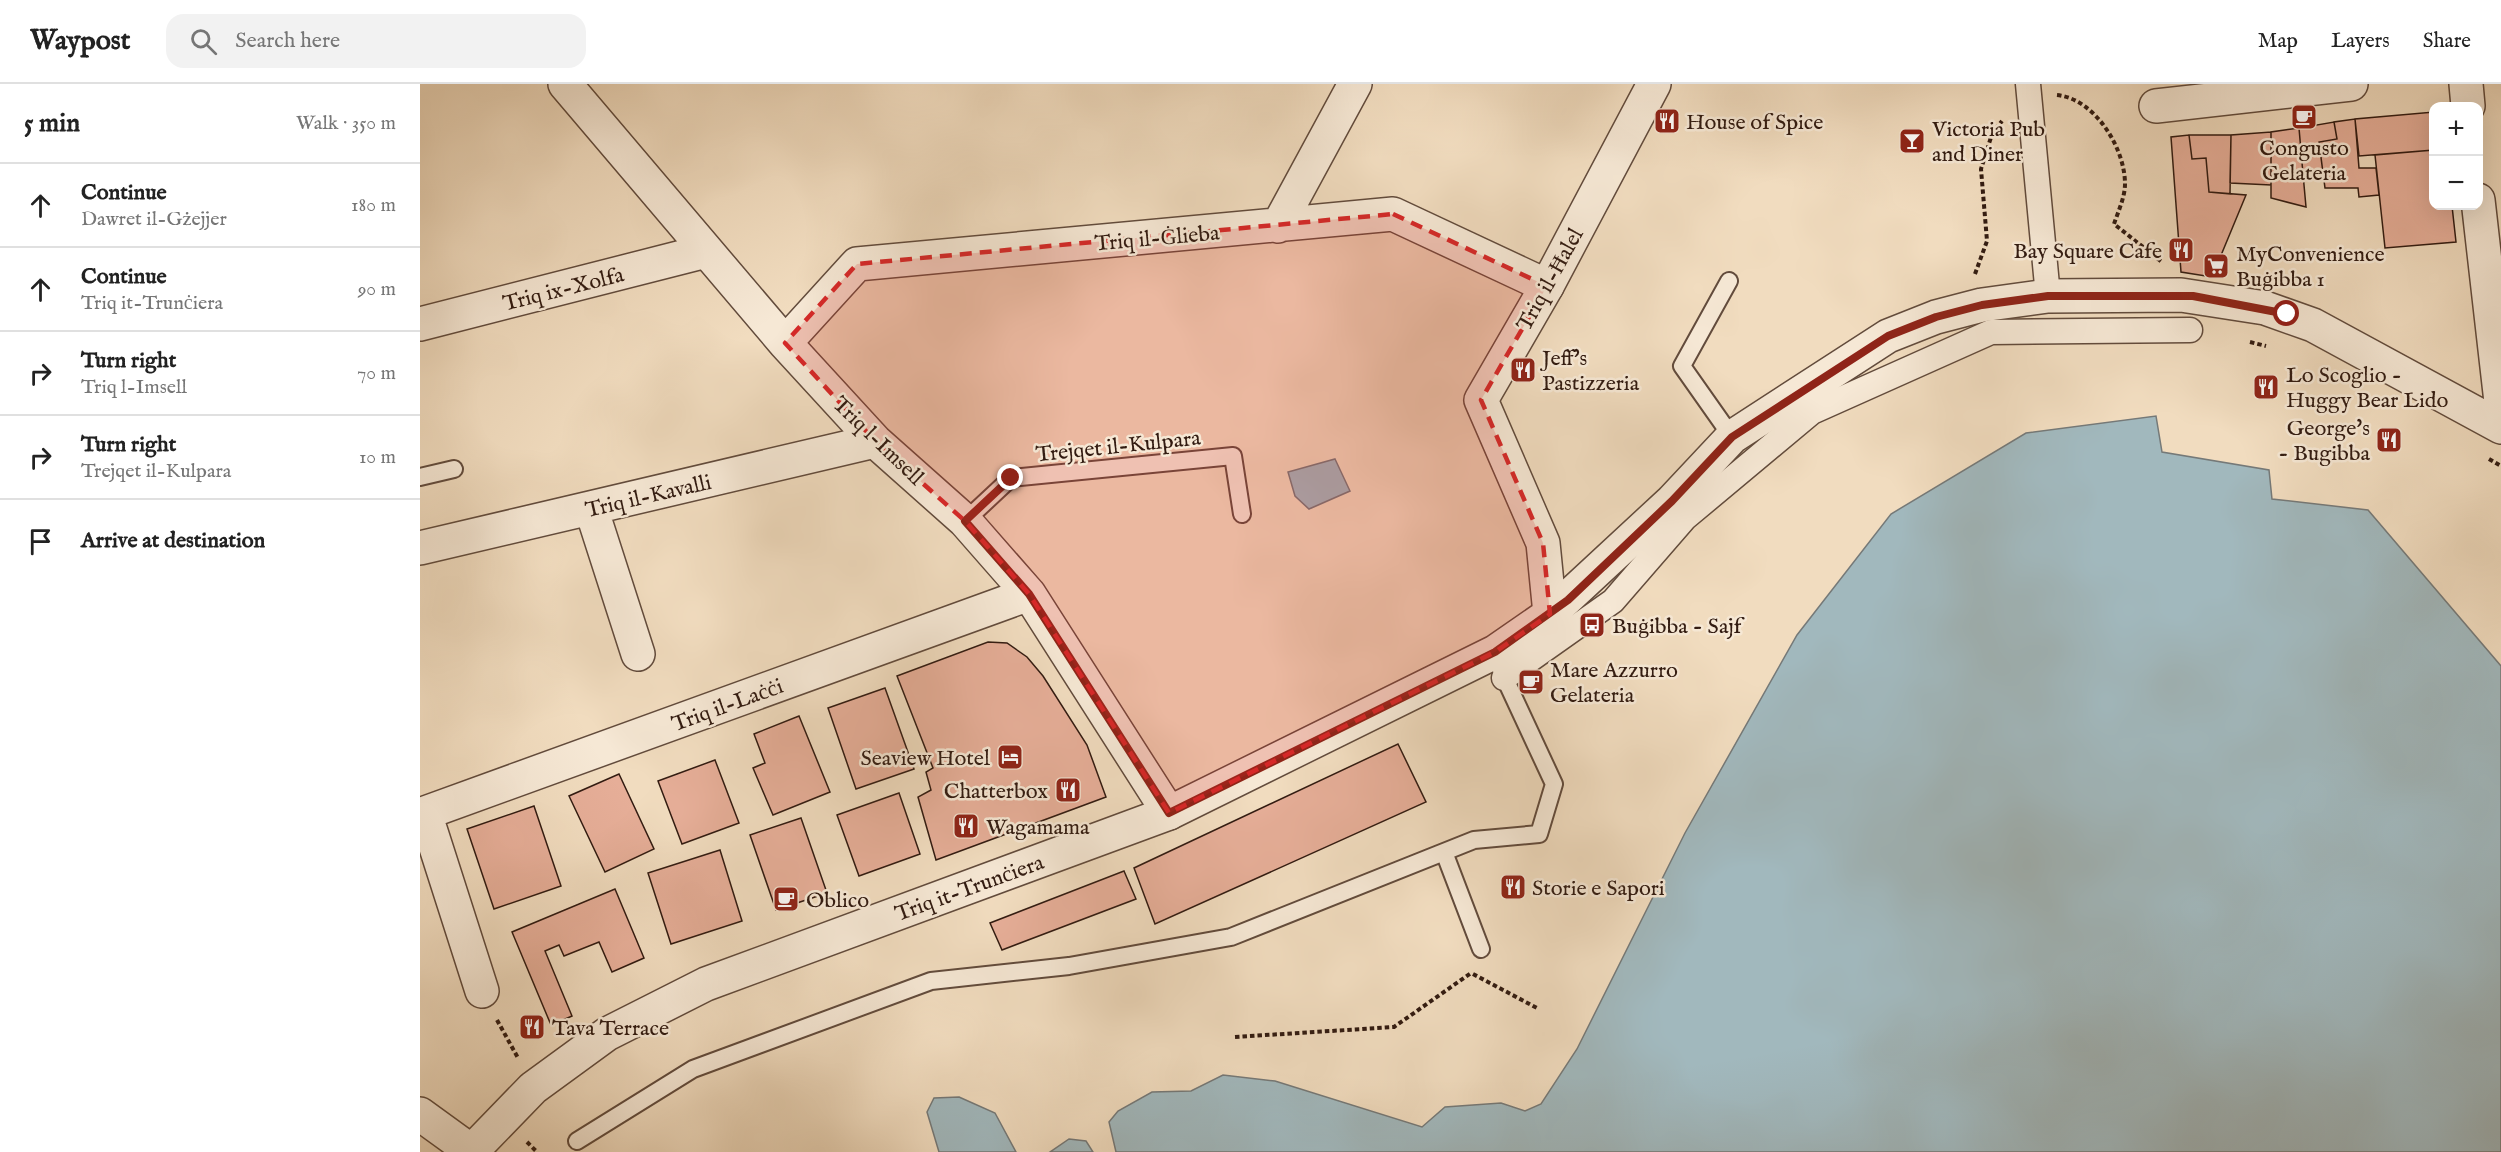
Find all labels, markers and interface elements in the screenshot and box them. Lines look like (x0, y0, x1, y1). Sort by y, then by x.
search box (166, 14, 586, 68)
text: Waypost (30, 24, 130, 59)
icon: search (187, 25, 220, 58)
text: Search here (235, 27, 340, 55)
text: Map (2258, 28, 2298, 55)
text: Layers (2331, 28, 2390, 55)
text: Share (2423, 28, 2471, 55)
cafe icon: Congusto Gelateria (2289, 102, 2319, 132)
map controls (2429, 102, 2483, 210)
button: + (2429, 102, 2483, 156)
restaurant icon: House of Spice (1652, 106, 1682, 136)
text: 5 min (24, 107, 80, 140)
place label: House of Spice (1686, 109, 1823, 137)
text: Walk · 350 m (296, 111, 396, 136)
place label: Victoria Pub and Diner (1931, 116, 2045, 169)
bar icon: Victoria Pub and Diner (1897, 126, 1927, 156)
place label: Congusto Gelateria (2259, 135, 2349, 188)
button: − (2429, 156, 2483, 210)
text: Continue (81, 179, 167, 207)
icon: ahead (24, 189, 57, 222)
text: 180 m (351, 193, 396, 218)
text: Dawret il-Gżejjer (81, 207, 227, 232)
street label: Triq il-Ġlieba (1094, 220, 1221, 258)
street label: Triq il-Ħalel (1511, 224, 1591, 336)
restaurant icon: Bay Square Cafe (2166, 235, 2196, 265)
place label: Bay Square Cafe (2013, 238, 2162, 266)
place label: MyConvenience Buġibba 1 (2236, 241, 2385, 294)
supermarket icon: MyConvenience Buġibba 1 (2201, 251, 2231, 281)
street label: Triq ix-Xolfa (500, 261, 627, 318)
text: Continue (81, 263, 167, 291)
icon: ahead (24, 273, 57, 306)
text: 90 m (358, 277, 396, 302)
text: Triq it-Trunċiera (81, 291, 223, 316)
route start (2273, 300, 2299, 326)
place label: Jeff's Pastizzeria (1539, 345, 1640, 398)
text: Turn right (81, 347, 176, 375)
restaurant icon: Jeff's Pastizzeria (1508, 355, 1538, 385)
icon: right (24, 357, 57, 390)
text: 70 m (357, 361, 396, 386)
place label: Lo Scoglio - Huggy Bear Lido (2286, 362, 2448, 415)
restaurant icon: Lo Scoglio - Huggy Bear Lido (2251, 372, 2281, 402)
text: Triq l-Imsell (81, 375, 187, 400)
street label: Triq l-Imsell (826, 391, 929, 492)
place label: George's - Bugibba (2278, 415, 2370, 468)
street label: Trejqet il-Kulpara (1034, 424, 1202, 470)
restaurant icon: George's - Bugibba (2374, 425, 2404, 455)
text: Turn right (81, 431, 176, 459)
icon: right (24, 441, 57, 474)
text: 10 m (359, 445, 396, 470)
text: Trejqet il-Kulpara (81, 459, 232, 484)
route end (997, 464, 1023, 490)
street label: Triq il-Kavalli (583, 469, 714, 525)
icon: arrive (24, 525, 57, 558)
text: Arrive at destination (81, 527, 265, 555)
bus stop icon: Buġibba - Sajf (1577, 610, 1607, 640)
place label: Buġibba - Sajf (1612, 613, 1746, 641)
place label: Mare Azzurro Gelateria (1550, 657, 1678, 710)
cafe icon: Mare Azzurro Gelateria (1516, 667, 1546, 697)
street label: Triq il-Laċċi (668, 673, 787, 739)
hotel icon: Seaview Hotel (995, 742, 1025, 772)
place label: Seaview Hotel (860, 745, 990, 773)
restaurant icon: Chatterbox (1053, 775, 1083, 805)
place label: Chatterbox (944, 778, 1048, 806)
restaurant icon: Wagamama (951, 811, 981, 841)
place label: Wagamama (986, 814, 1090, 842)
street label: Triq it-Trunċiera (891, 849, 1048, 929)
restaurant icon: Storie e Sapori (1498, 872, 1528, 902)
place label: Storie e Sapori (1532, 875, 1665, 903)
cafe icon: Oblico (771, 884, 801, 914)
place label: Oblico (806, 887, 869, 915)
restaurant icon: Tava Terrace (517, 1012, 547, 1042)
place label: Tava Terrace (552, 1015, 669, 1043)

